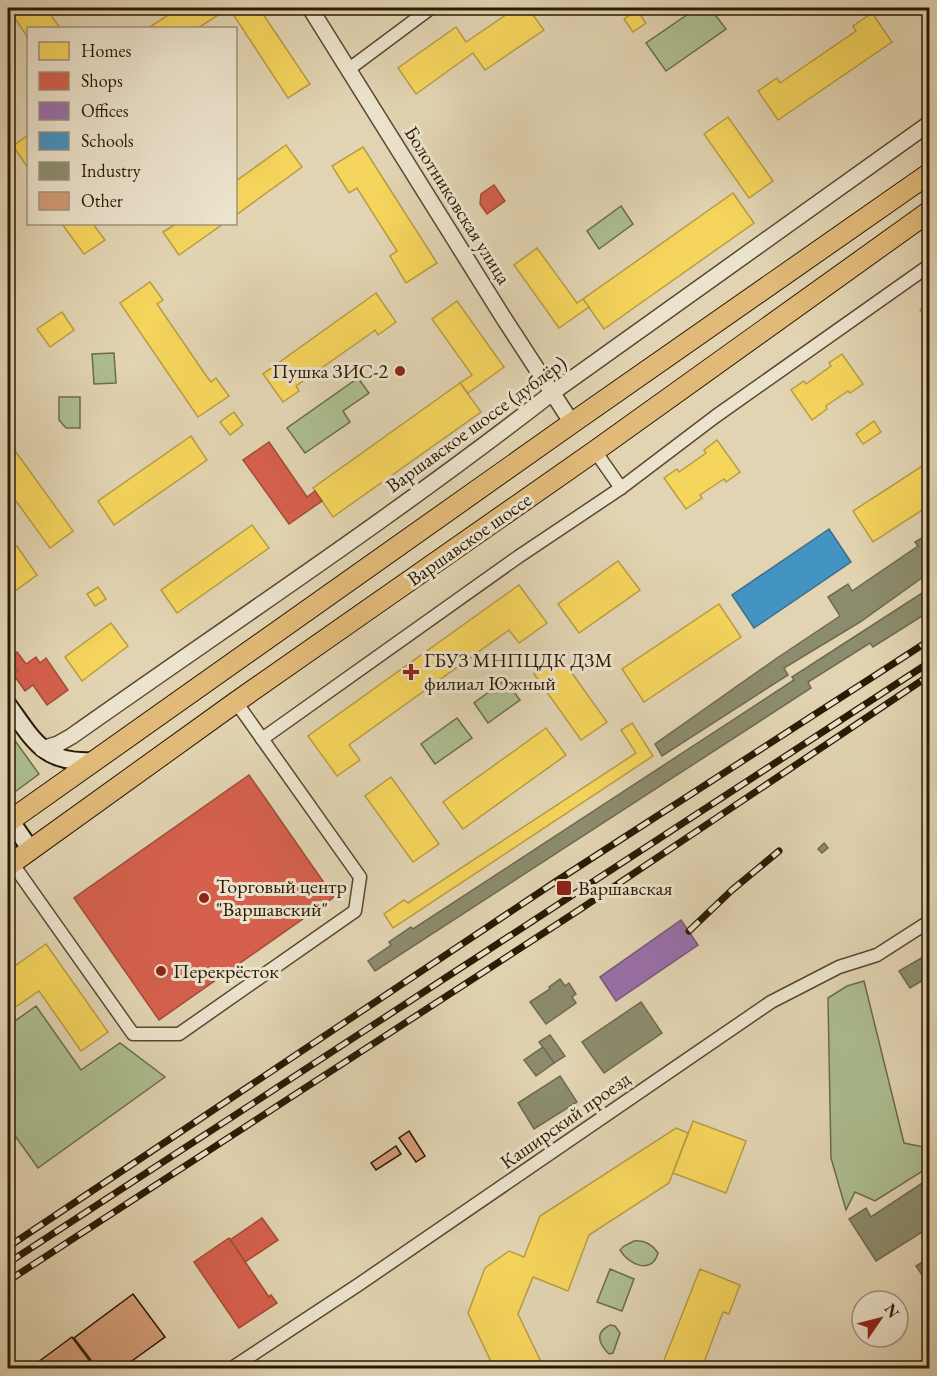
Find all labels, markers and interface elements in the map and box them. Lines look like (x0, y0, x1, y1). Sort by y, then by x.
legend (27, 27, 237, 225)
text: Homes (81, 39, 132, 62)
text: Shops (81, 69, 123, 92)
text: Offices (81, 99, 129, 122)
street label: Болотниковская улица (399, 121, 517, 289)
text: Schools (81, 129, 134, 152)
text: Industry (81, 159, 141, 182)
text: Other (81, 189, 123, 212)
street label: Варшавское шоссе (дублёр) (380, 350, 572, 498)
place label: Пушка ЗИС-2 (272, 358, 388, 384)
marker: Пушка ЗИС-2 (393, 364, 407, 378)
street label: Варшавское шоссе (402, 486, 536, 592)
place label: ГБУЗ МНПЦДК ДЗМ филиал Южный (424, 647, 613, 696)
marker: ГБУЗ МНПЦДК ДЗМ филиал Южный (402, 663, 420, 681)
place label: Торговый центр "Варшавский" (216, 873, 347, 922)
place label: Варшавская (578, 875, 672, 901)
marker: Варшавская (555, 879, 573, 897)
marker: Торговый центр "Варшавский" (197, 891, 211, 905)
place label: Перекрёсток (173, 958, 279, 984)
marker: Перекрёсток (154, 964, 168, 978)
street label: Каширский проезд (495, 1065, 635, 1175)
north arrow (850, 1289, 910, 1349)
text: N (880, 1299, 904, 1322)

